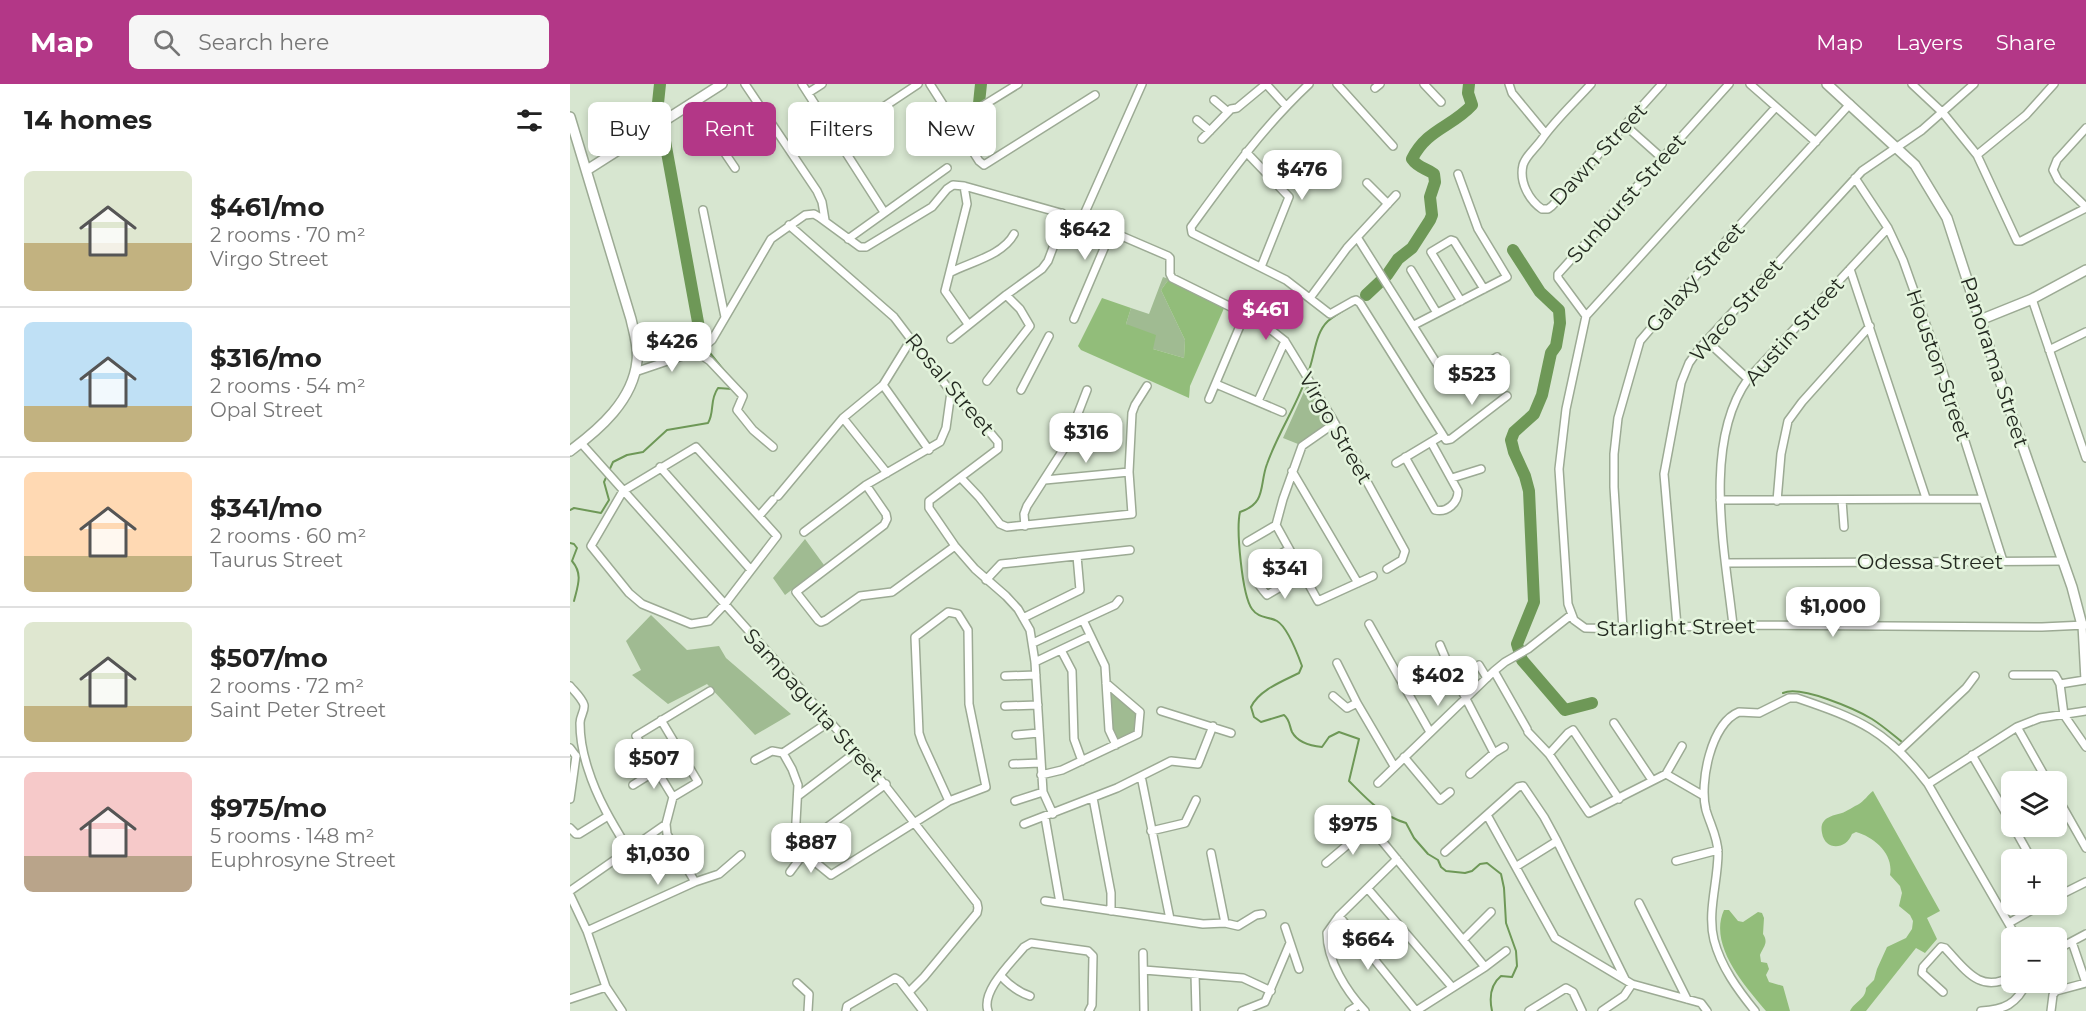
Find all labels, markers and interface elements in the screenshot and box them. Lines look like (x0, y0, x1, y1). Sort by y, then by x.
search box (129, 15, 549, 69)
text: Map (30, 25, 93, 59)
icon: search (150, 26, 183, 59)
text: Search here (198, 29, 329, 56)
text: Map (1816, 30, 1863, 55)
text: Layers (1896, 30, 1963, 55)
text: Share (1996, 30, 2056, 55)
street label: Dawn Street (1544, 98, 1652, 210)
chip: Buy (588, 102, 671, 156)
chip: Rent (683, 102, 776, 156)
chip: Filters (788, 102, 894, 156)
chip: New (906, 102, 996, 156)
text: 14 homes (24, 104, 152, 136)
icon: filters (513, 104, 546, 137)
street label: Sunburst Street (1561, 128, 1691, 268)
pin: $476 (1266, 150, 1338, 201)
text: $476 (1277, 157, 1327, 181)
text: $461/mo (210, 191, 324, 223)
icon: home (72, 195, 144, 267)
pin: $642 (1049, 210, 1121, 261)
text: $642 (1059, 217, 1111, 241)
street label: Galaxy Street (1640, 217, 1750, 337)
text: 2 rooms · 70 m² (210, 223, 366, 247)
text: Virgo Street (210, 247, 329, 271)
street label: Waco Street (1684, 253, 1788, 367)
street label: Austin Street (1739, 272, 1849, 390)
street label: Panorama Street (1956, 273, 2034, 451)
street label: Houston Street (1901, 286, 1977, 444)
pin: $461 (1230, 290, 1302, 341)
text: $461 (1242, 297, 1290, 321)
pin: $426 (636, 322, 708, 373)
street label: Rosal Street (900, 328, 1000, 440)
text: $426 (646, 329, 698, 353)
text: $316/mo (210, 342, 322, 374)
icon: home (72, 346, 144, 418)
pin: $523 (1436, 355, 1508, 406)
text: $523 (1448, 362, 1496, 386)
street label: Virgo Street (1294, 368, 1378, 488)
text: 2 rooms · 54 m² (210, 374, 366, 398)
text: Opal Street (210, 398, 323, 422)
pin: $316 (1050, 413, 1122, 464)
text: $316 (1063, 420, 1109, 444)
text: $341/mo (210, 492, 322, 524)
icon: home (72, 496, 144, 568)
text: 2 rooms · 60 m² (210, 524, 366, 548)
text: Taurus Street (210, 548, 343, 572)
pin: $341 (1249, 549, 1321, 600)
street label: Odessa Street (1857, 549, 2003, 574)
text: $341 (1262, 556, 1308, 580)
pin: $1,000 (1784, 587, 1882, 638)
text: $1,000 (1800, 594, 1866, 618)
street label: Starlight Street (1596, 613, 1756, 641)
street label: Sampaguita Street (739, 623, 889, 787)
text: $507/mo (210, 642, 328, 674)
icon: home (72, 646, 144, 718)
pin: $402 (1402, 656, 1474, 707)
text: $402 (1412, 663, 1464, 687)
text: 2 rooms · 72 m² (210, 674, 364, 698)
text: Saint Peter Street (210, 698, 386, 722)
pin: $507 (618, 739, 690, 790)
text: $507 (629, 746, 679, 770)
map controls (2001, 771, 2067, 993)
button: layers (2001, 771, 2067, 837)
text: $975/mo (210, 792, 327, 824)
icon: home (72, 796, 144, 868)
pin: $975 (1317, 805, 1389, 856)
text: $975 (1328, 812, 1378, 836)
pin: $887 (775, 823, 847, 874)
text: 5 rooms · 148 m² (210, 824, 374, 848)
text: $887 (785, 830, 837, 854)
pin: $1,030 (609, 835, 707, 886)
text: $1,030 (626, 842, 690, 866)
text: Euphrosyne Street (210, 848, 396, 872)
button: + (2001, 849, 2067, 915)
pin: $664 (1332, 920, 1404, 971)
text: $664 (1342, 927, 1394, 951)
button: − (2001, 927, 2067, 993)

